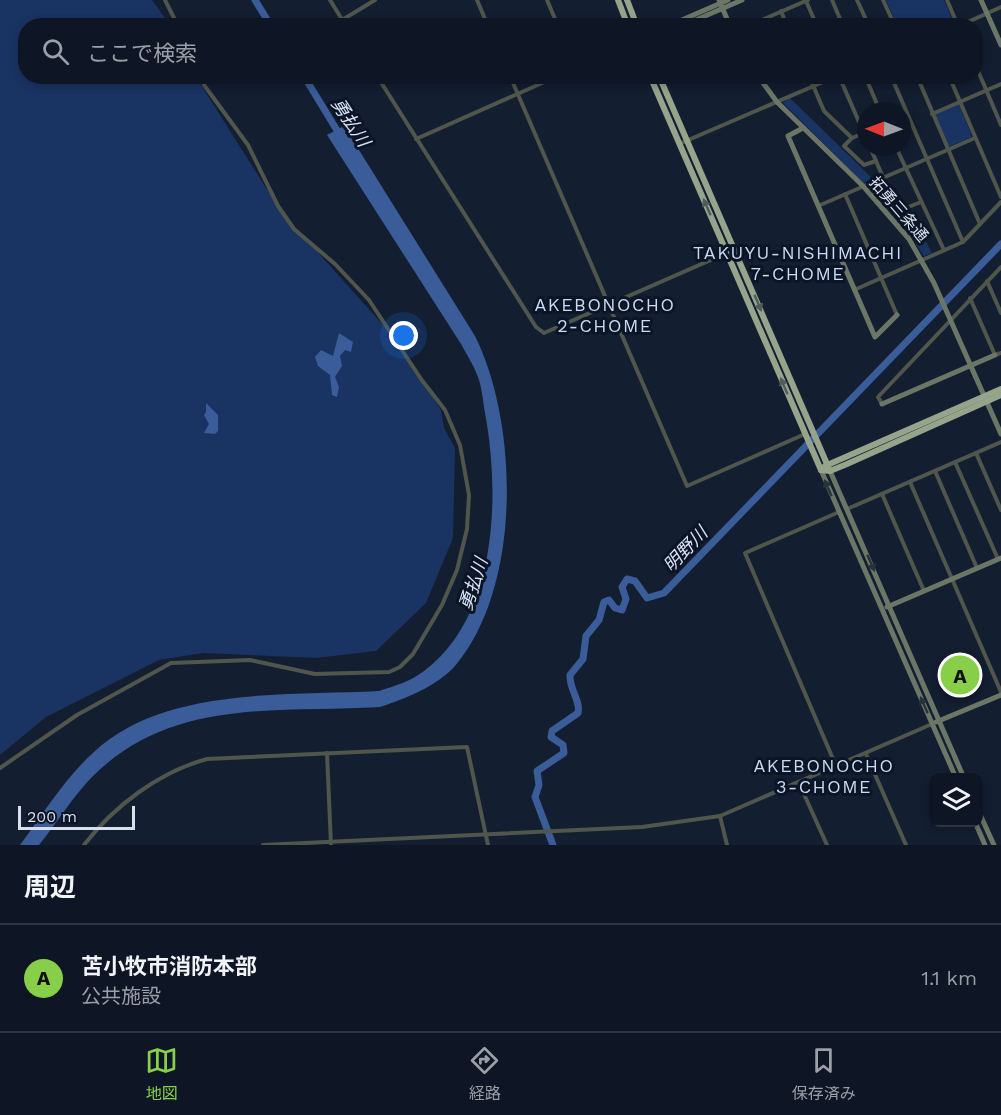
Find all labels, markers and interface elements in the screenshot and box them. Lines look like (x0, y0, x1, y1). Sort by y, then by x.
search box (18, 18, 983, 84)
icon: search (39, 35, 72, 68)
text: ここで検索 (87, 41, 197, 66)
water label: 勇払川 (327, 94, 376, 152)
north arrow (857, 102, 911, 156)
street label: 拓勇三条通 (866, 173, 932, 245)
one-way arrow (702, 199, 711, 216)
district label: TAKUYU-NISHIMACHI 7-CHOME (693, 242, 903, 284)
district label: AKEBONOCHO 2-CHOME (534, 294, 676, 336)
one-way arrow (753, 295, 763, 313)
your location (389, 321, 418, 350)
one-way arrow (779, 377, 789, 395)
one-way arrow (824, 479, 833, 496)
water label: 明野川 (659, 521, 713, 576)
water label: 勇払川 (455, 553, 492, 613)
one-way arrow (866, 554, 876, 572)
pin: A (940, 652, 980, 698)
one-way arrow (919, 695, 929, 713)
district label: AKEBONOCHO 3-CHOME (753, 755, 895, 797)
map controls (929, 773, 983, 827)
button: layers (929, 773, 983, 827)
scale bar (18, 803, 135, 830)
text: 200 m (27, 807, 77, 826)
text: 周辺 (24, 872, 76, 902)
text: 苫小牧市消防本部 (81, 954, 257, 979)
text: A (37, 966, 50, 990)
text: 1.1 km (921, 966, 977, 990)
text: 公共施設 (81, 984, 161, 1008)
tab: 地図 (145, 1044, 178, 1104)
tab: 経路 (468, 1044, 501, 1104)
tab: 保存済み (792, 1044, 856, 1104)

